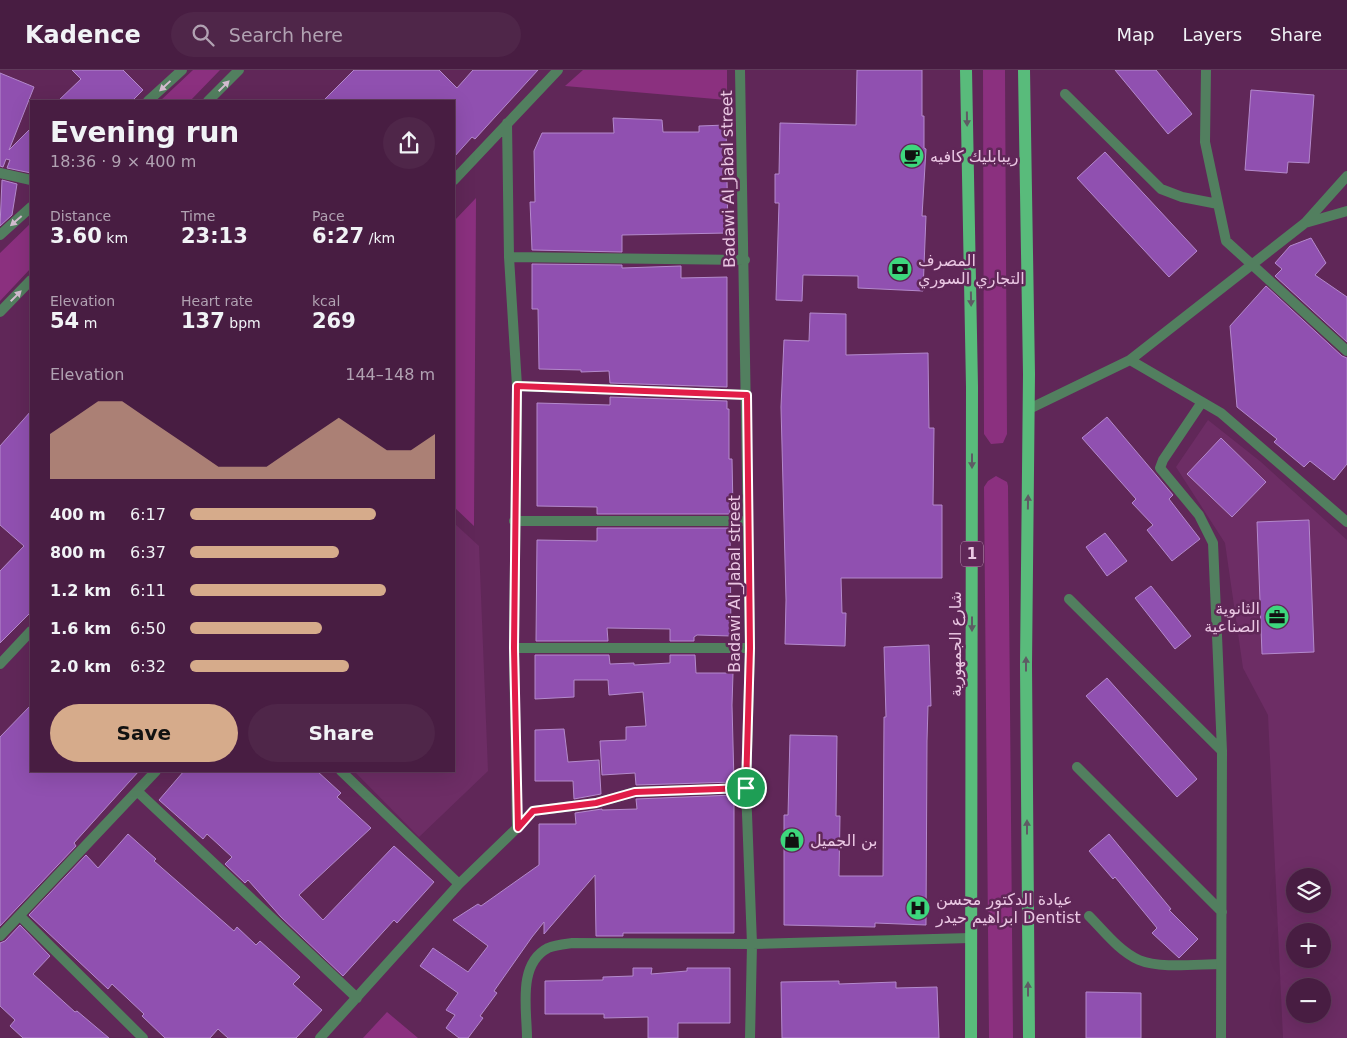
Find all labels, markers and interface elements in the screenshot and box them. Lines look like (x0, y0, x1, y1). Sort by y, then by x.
search box (171, 12, 521, 57)
text: Kadence (25, 21, 141, 49)
icon: search (189, 21, 217, 49)
text: Search here (229, 24, 343, 46)
text: Map (1116, 24, 1154, 45)
text: Layers (1182, 24, 1242, 45)
text: Share (1270, 24, 1322, 45)
one-way arrow (159, 80, 171, 92)
one-way arrow (218, 80, 230, 92)
street label: Badawi Al_Jabal street (717, 90, 740, 268)
one-way arrow (963, 111, 971, 127)
text: Evening run (50, 116, 239, 149)
button: share (383, 117, 435, 169)
cafe icon: ريبابليك كافيه (899, 143, 925, 169)
place label: ريبابليك كافيه (930, 147, 1019, 167)
text: 18:36 · 9 × 400 m (50, 152, 196, 171)
text: Distance (50, 208, 111, 224)
text: Time (181, 208, 215, 224)
text: Pace (312, 208, 345, 224)
one-way arrow (10, 215, 22, 227)
text: 3.60 (50, 224, 102, 248)
text: 23:13 (181, 224, 248, 248)
text: 6:27 (312, 224, 364, 248)
text: km (102, 230, 128, 246)
text: /km (364, 230, 395, 246)
place label: المصرف التجاري السوري (918, 251, 1025, 289)
bank icon: المصرف التجاري السوري (887, 256, 913, 282)
one-way arrow (9, 290, 21, 302)
one-way arrow (967, 291, 975, 307)
text: Elevation (50, 293, 115, 309)
text: Heart rate (181, 293, 253, 309)
text: kcal (312, 293, 340, 309)
text: 54 (50, 309, 79, 333)
text: 137 (181, 309, 225, 333)
text: 269 (312, 309, 356, 333)
text: m (79, 315, 97, 331)
text: bpm (225, 315, 261, 331)
text: Elevation (50, 365, 124, 384)
text: 144–148 m (345, 365, 435, 384)
one-way arrow (968, 453, 976, 469)
one-way arrow (1024, 494, 1032, 510)
street label: Badawi Al_Jabal street (725, 495, 745, 673)
text: 400 m (50, 505, 106, 524)
text: 6:17 (130, 505, 166, 524)
road number: 1 (961, 542, 983, 566)
text: 800 m (50, 543, 106, 562)
text: 6:37 (130, 543, 166, 562)
text: 1.2 km (50, 581, 111, 600)
text: 6:11 (130, 581, 166, 600)
street label: شارع الجمهورية (946, 591, 966, 697)
place label: الثانوية الصناعية (1204, 599, 1260, 636)
office icon: الثانوية الصناعية (1264, 604, 1290, 630)
one-way arrow (968, 616, 976, 632)
text: 1.6 km (50, 619, 111, 638)
text: 6:50 (130, 619, 166, 638)
one-way arrow (1022, 656, 1030, 672)
text: 2.0 km (50, 657, 111, 676)
text: 6:32 (130, 657, 166, 676)
button: Save (50, 704, 238, 762)
button: Share (248, 704, 435, 762)
pin (725, 767, 767, 809)
icon: arrive (732, 774, 760, 802)
one-way arrow (1023, 819, 1031, 835)
shop icon: بن الجميل (779, 827, 805, 853)
place label: بن الجميل (810, 831, 878, 851)
map controls (1286, 868, 1331, 1023)
button: layers (1286, 868, 1331, 913)
place label: عيادة الدكتور محسن ابراهيم حيدر Dentist (935, 890, 1081, 928)
hospital icon: عيادة الدكتور محسن ابراهيم حيدر Dentist (905, 895, 931, 921)
button: + (1286, 923, 1331, 968)
button: − (1286, 978, 1331, 1023)
one-way arrow (1024, 981, 1032, 997)

